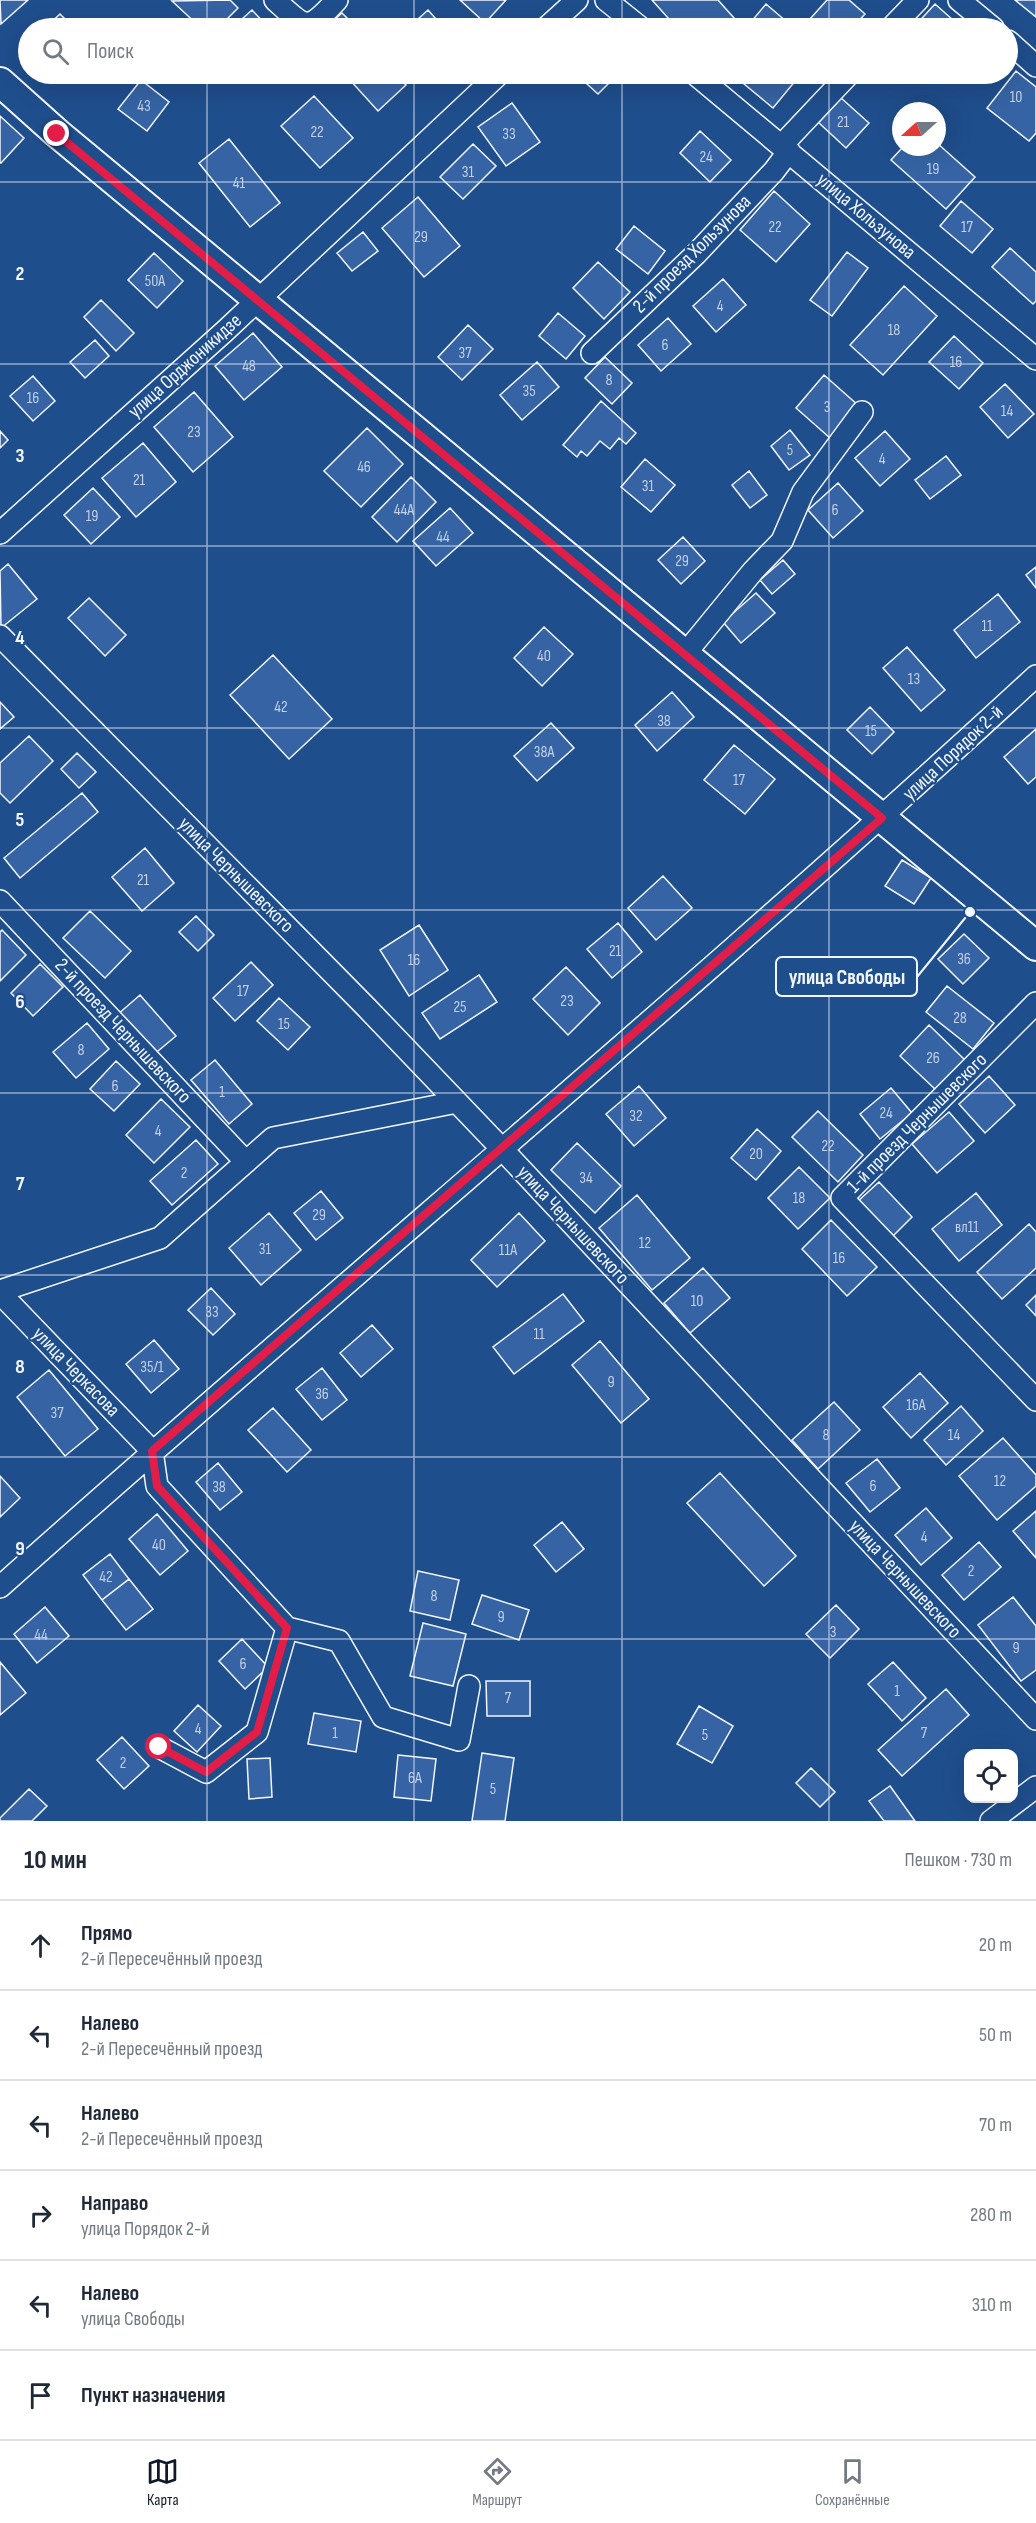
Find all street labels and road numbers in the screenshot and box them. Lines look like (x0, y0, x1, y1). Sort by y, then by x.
street label: улица Хользунова (812, 168, 920, 264)
street label: 2-й проезд Хользунова (628, 190, 756, 318)
street label: улица Орджоникидзе (123, 309, 247, 423)
street label: улица Порядок 2-й (898, 700, 1008, 806)
street label: улица Чернышевского (173, 812, 299, 938)
street label: 2-й проезд Чернышевского (50, 954, 196, 1108)
street label: 1-й проезд Чернышевского (842, 1048, 992, 1198)
street label: улица Чернышевского (512, 1161, 634, 1289)
street label: улица Черкасова (27, 1322, 125, 1422)
street label: улица Чернышевского (844, 1515, 966, 1643)

